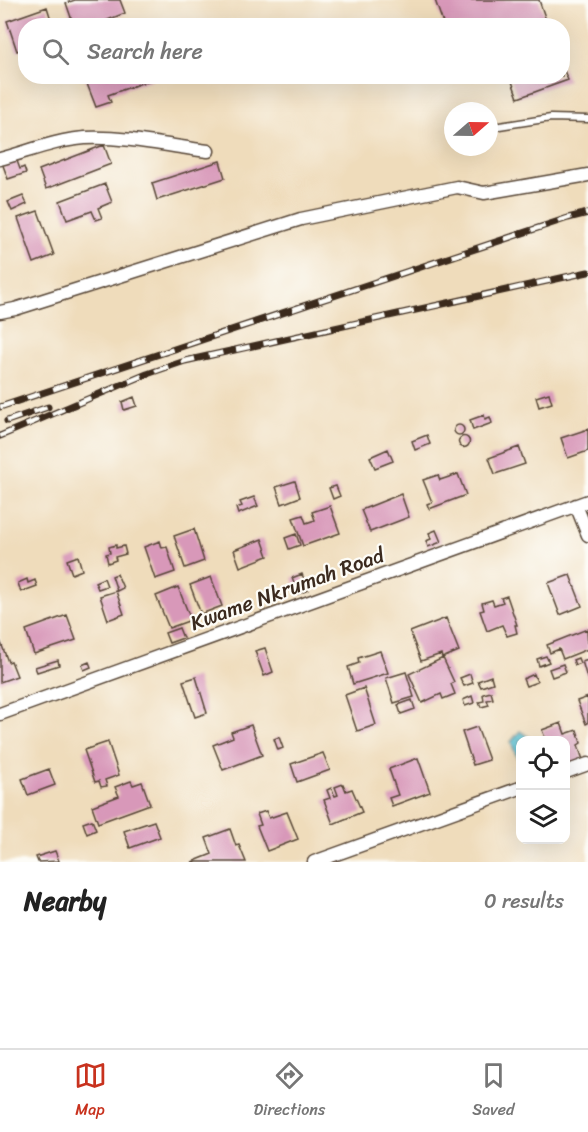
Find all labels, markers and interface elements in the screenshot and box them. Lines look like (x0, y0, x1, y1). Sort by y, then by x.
search box (18, 18, 570, 84)
text: Search here (87, 32, 203, 71)
icon: search (39, 35, 72, 68)
north arrow (444, 102, 498, 156)
street label: Kwame Nkrumah Road (185, 536, 391, 642)
map controls (516, 736, 570, 844)
button: locate (516, 736, 570, 790)
button: layers (516, 790, 570, 844)
text: Nearby (24, 878, 106, 924)
text: 0 results (484, 884, 564, 919)
tab: Map (74, 1059, 107, 1124)
tab: Directions (254, 1059, 325, 1124)
tab: Saved (472, 1059, 514, 1124)

